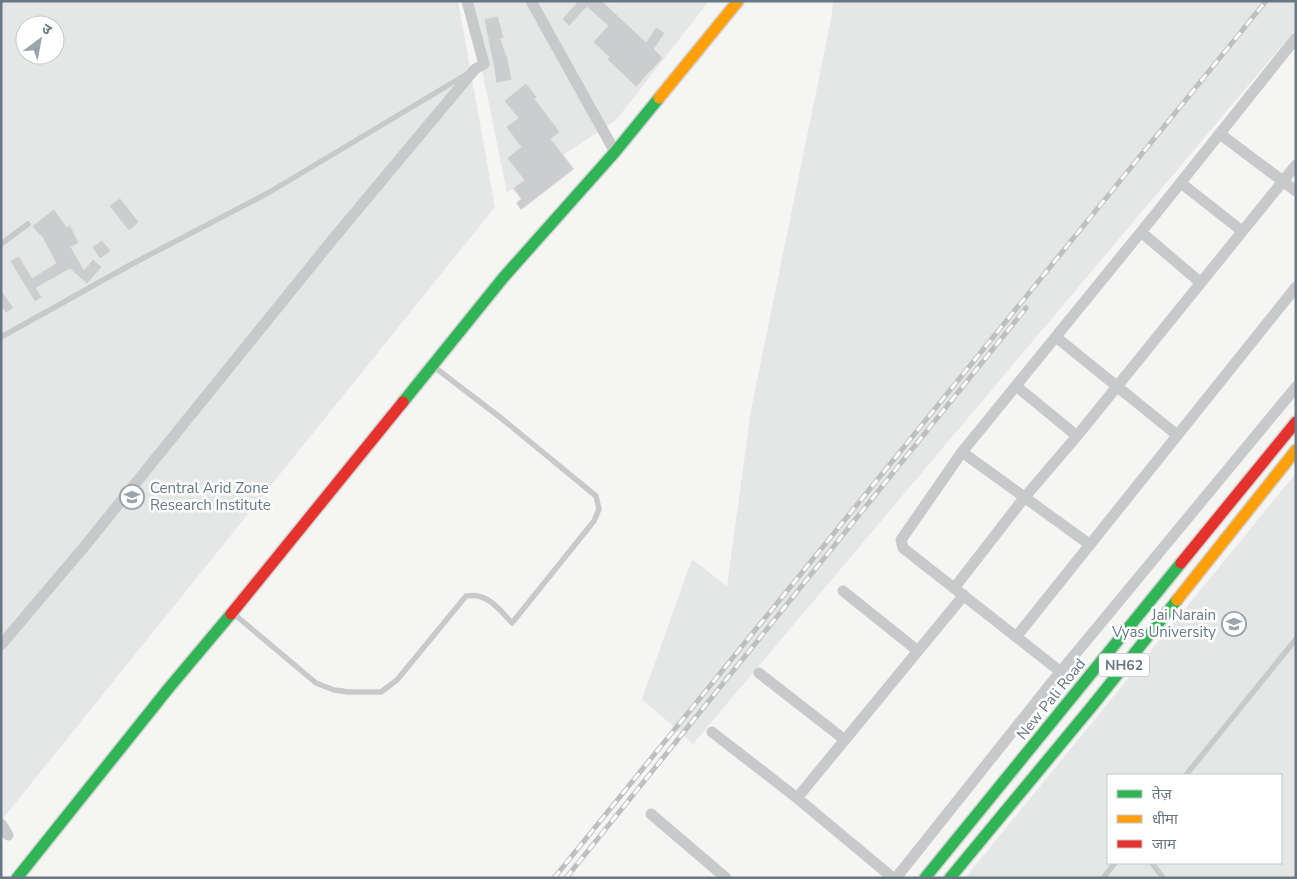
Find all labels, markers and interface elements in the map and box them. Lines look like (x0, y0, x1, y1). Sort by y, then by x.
north arrow (15, 15, 65, 65)
text: उ (38, 19, 56, 40)
place label: Central Arid Zone Research Institute (150, 478, 271, 515)
school or university icon: Central Arid Zone Research Institute (119, 484, 145, 510)
place label: Jai Narain Vyas University (1111, 605, 1216, 642)
school or university icon: Jai Narain Vyas University (1221, 611, 1247, 637)
street label: New Pali Road (1012, 654, 1090, 744)
road number: NH62 (1099, 654, 1149, 676)
legend (1107, 774, 1282, 864)
text: तेज़ (1152, 784, 1173, 804)
text: धीमा (1152, 809, 1179, 829)
text: जाम (1152, 834, 1177, 854)

